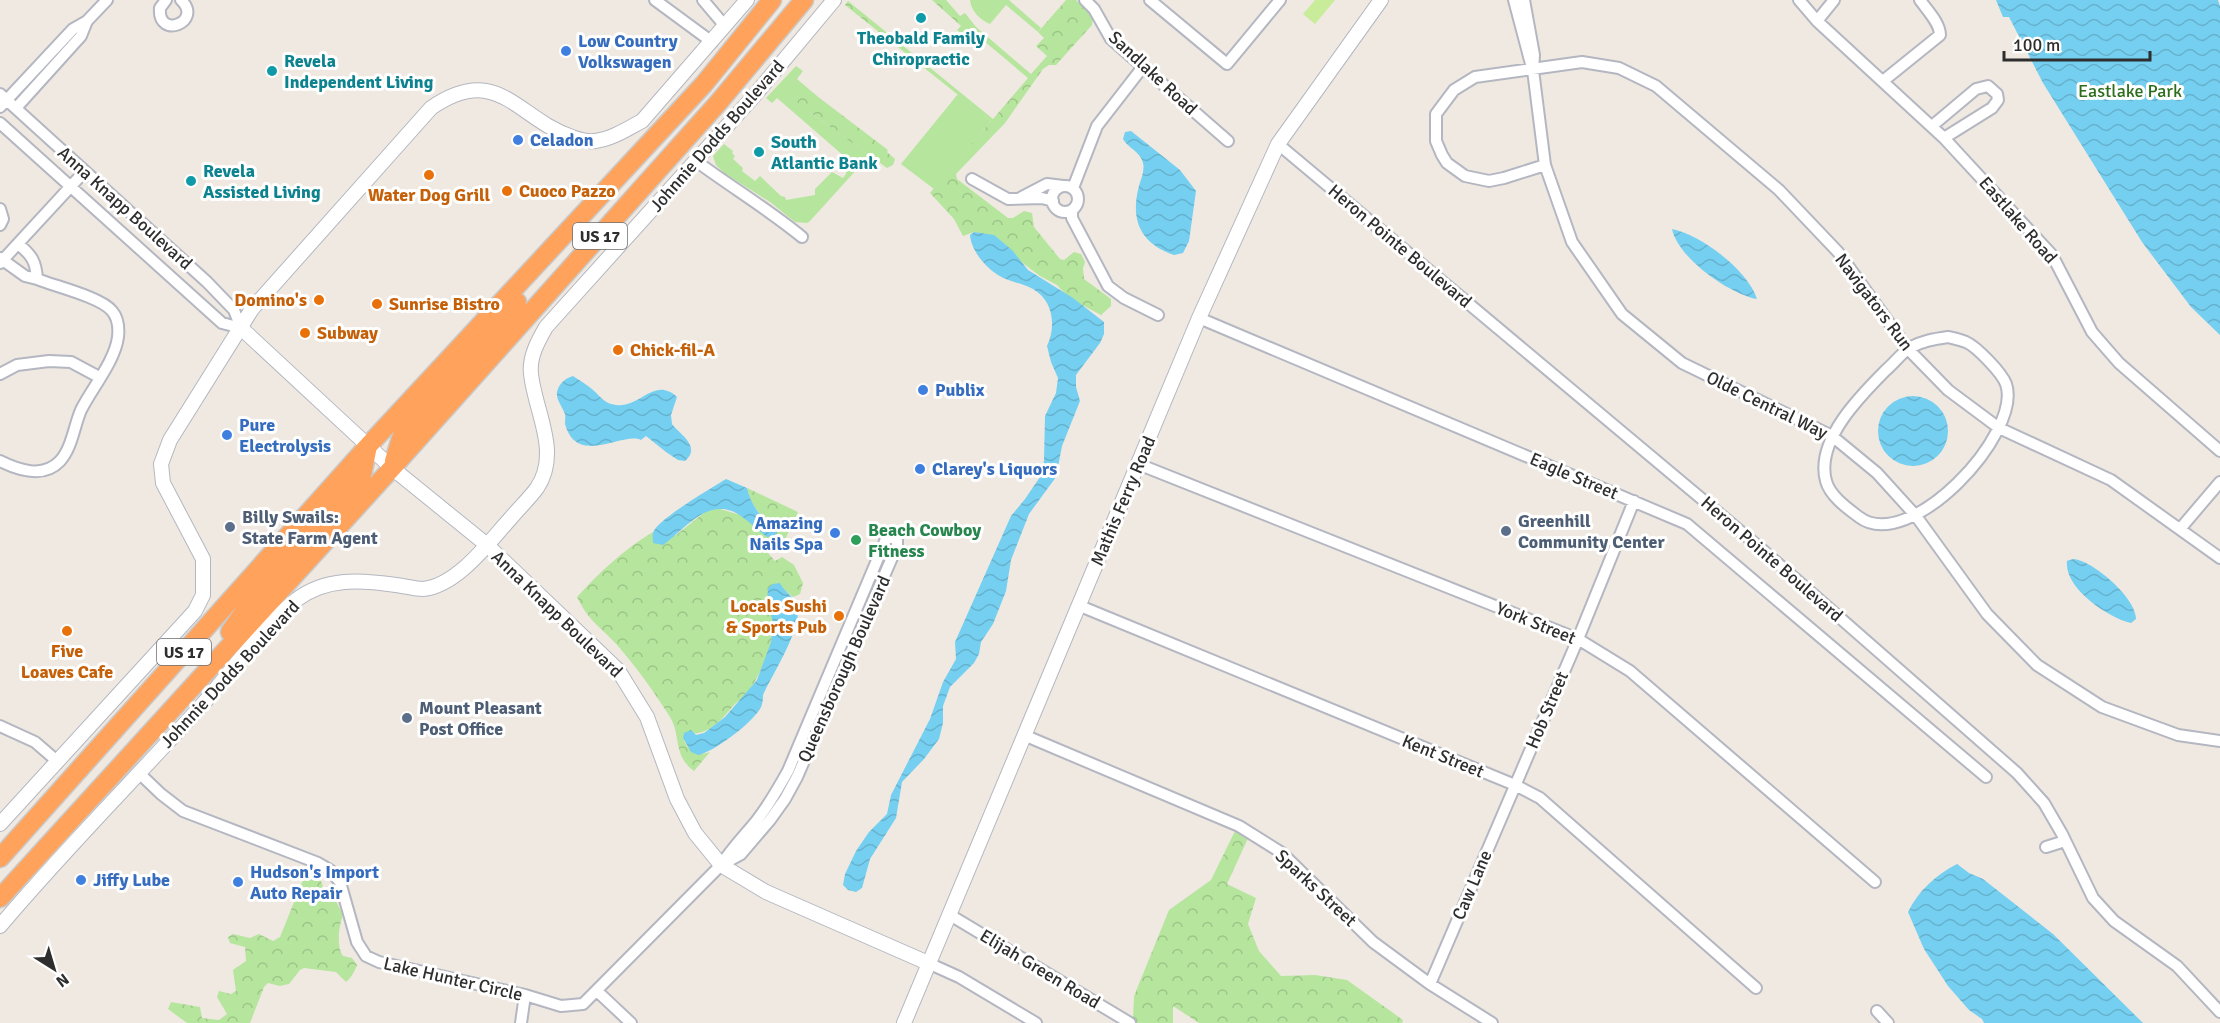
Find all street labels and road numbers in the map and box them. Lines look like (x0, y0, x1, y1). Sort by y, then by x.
street label: Sandlake Road (1104, 26, 1202, 120)
street label: Johnnie Dodds Boulevard (645, 56, 789, 216)
street label: Anna Knapp Boulevard (53, 142, 197, 274)
street label: Eastlake Road (1974, 172, 2062, 268)
street label: Heron Pointe Boulevard (1324, 179, 1476, 313)
road number: US 17 (573, 223, 627, 249)
street label: Navigators Run (1830, 249, 1918, 355)
street label: Olde Central Way (1703, 366, 1832, 444)
street label: Mathis Ferry Road (1086, 433, 1160, 569)
street label: Eagle Street (1527, 448, 1621, 504)
street label: Heron Pointe Boulevard (1697, 491, 1847, 627)
street label: Anna Knapp Boulevard (487, 546, 627, 682)
street label: Queensborough Boulevard (793, 572, 895, 766)
street label: Johnnie Dodds Boulevard (156, 596, 304, 752)
street label: York Street (1493, 597, 1579, 649)
road number: US 17 (157, 639, 211, 665)
street label: Hob Street (1521, 668, 1573, 752)
street label: Kent Street (1399, 730, 1487, 782)
street label: Sparks Street (1271, 845, 1361, 931)
street label: Caw Lane (1447, 847, 1497, 923)
street label: Elijah Green Road (976, 924, 1104, 1014)
street label: Lake Hunter Circle (381, 952, 525, 1006)

